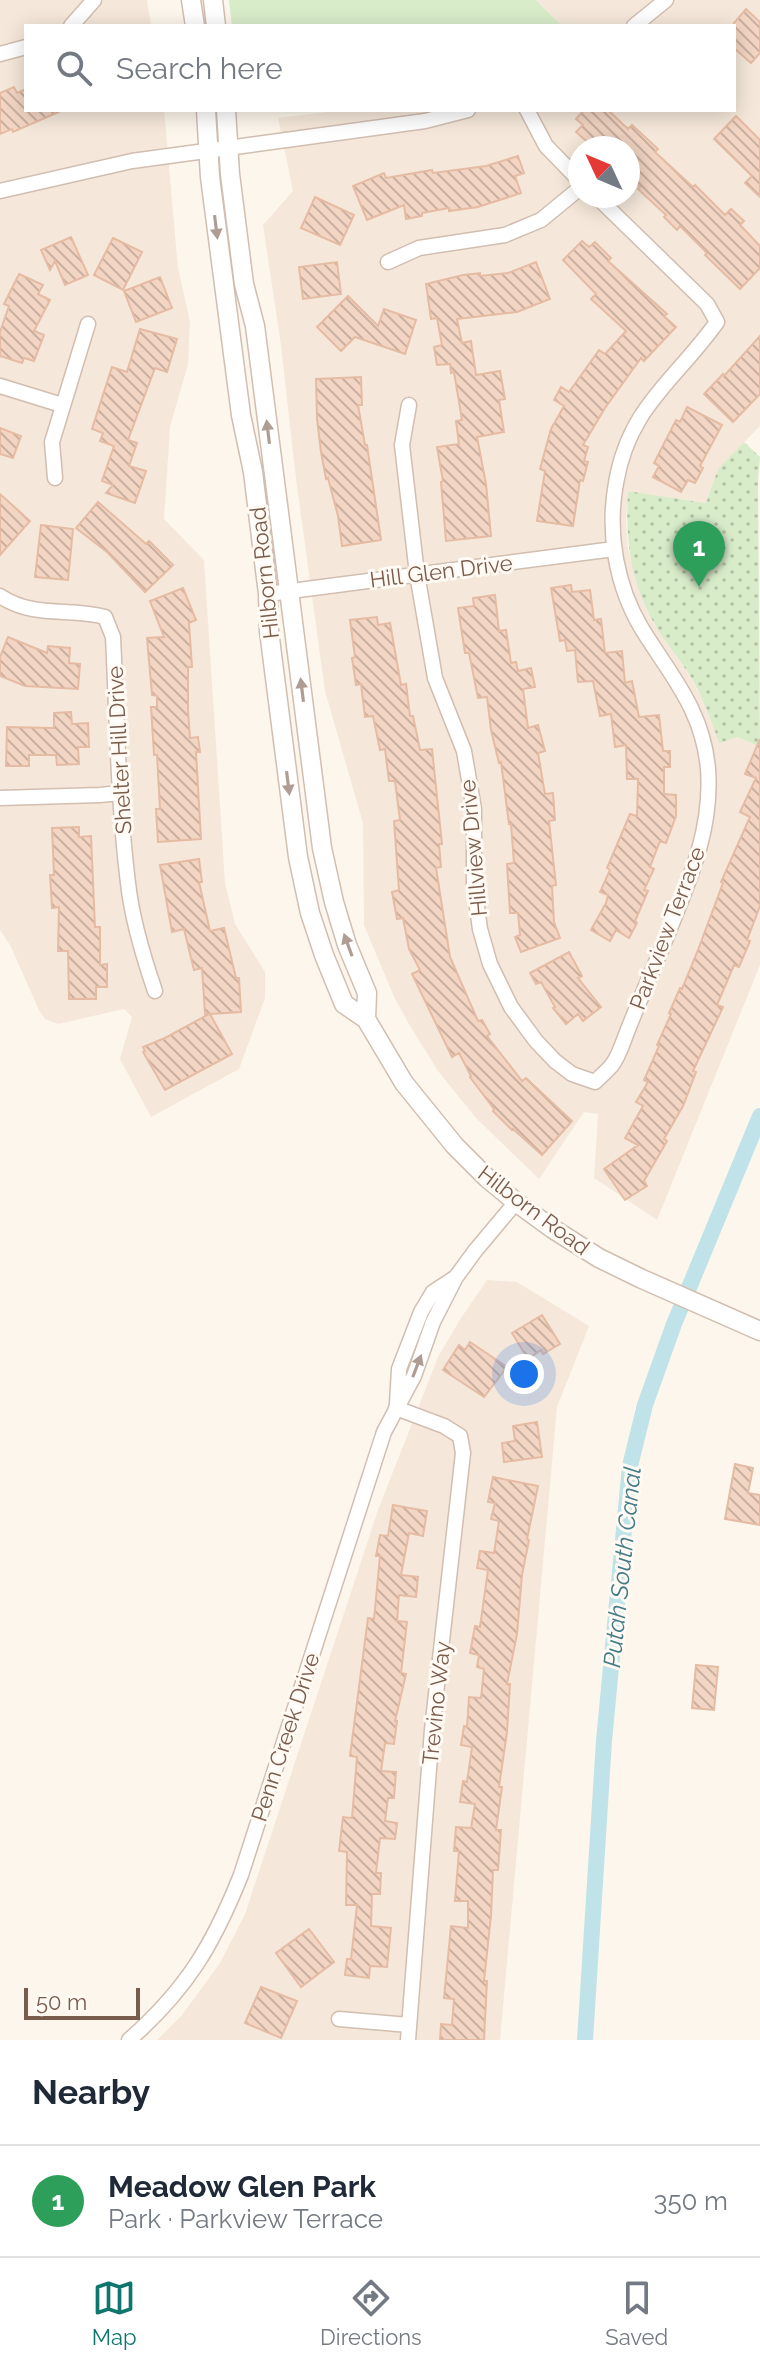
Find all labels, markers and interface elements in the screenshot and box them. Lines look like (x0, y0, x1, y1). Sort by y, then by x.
search box (24, 24, 736, 112)
icon: search (52, 46, 96, 90)
text: Search here (116, 51, 283, 86)
north arrow (568, 136, 640, 208)
one-way arrow (210, 215, 223, 240)
one-way arrow (261, 419, 274, 444)
street label: Hilborn Road (244, 506, 284, 640)
pin: 1 (673, 521, 725, 587)
street label: Hill Glen Drive (368, 549, 514, 593)
street label: Shelter Hill Drive (102, 665, 136, 835)
one-way arrow (295, 677, 308, 702)
one-way arrow (282, 770, 295, 795)
street label: Hillview Drive (454, 778, 492, 917)
street label: Parkview Terrace (624, 843, 710, 1013)
one-way arrow (341, 933, 354, 957)
street label: Hilborn Road (473, 1160, 595, 1260)
one-way arrow (411, 1354, 424, 1378)
your location (504, 1354, 544, 1394)
water label: Putah South Canal (597, 1465, 647, 1669)
street label: Trevino Way (417, 1640, 455, 1766)
street label: Penn Creek Drive (245, 1649, 325, 1825)
scale bar (24, 1984, 140, 2020)
text: 50 m (36, 1989, 87, 2015)
text: Nearby (32, 2072, 150, 2112)
text: Meadow Glen Park (108, 2169, 376, 2204)
text: 1 (52, 2186, 64, 2216)
text: 350 m (654, 2186, 728, 2216)
text: Park · Parkview Terrace (108, 2204, 383, 2234)
tab: Map (92, 2276, 137, 2350)
tab: Directions (320, 2276, 422, 2350)
tab: Saved (605, 2276, 668, 2350)

